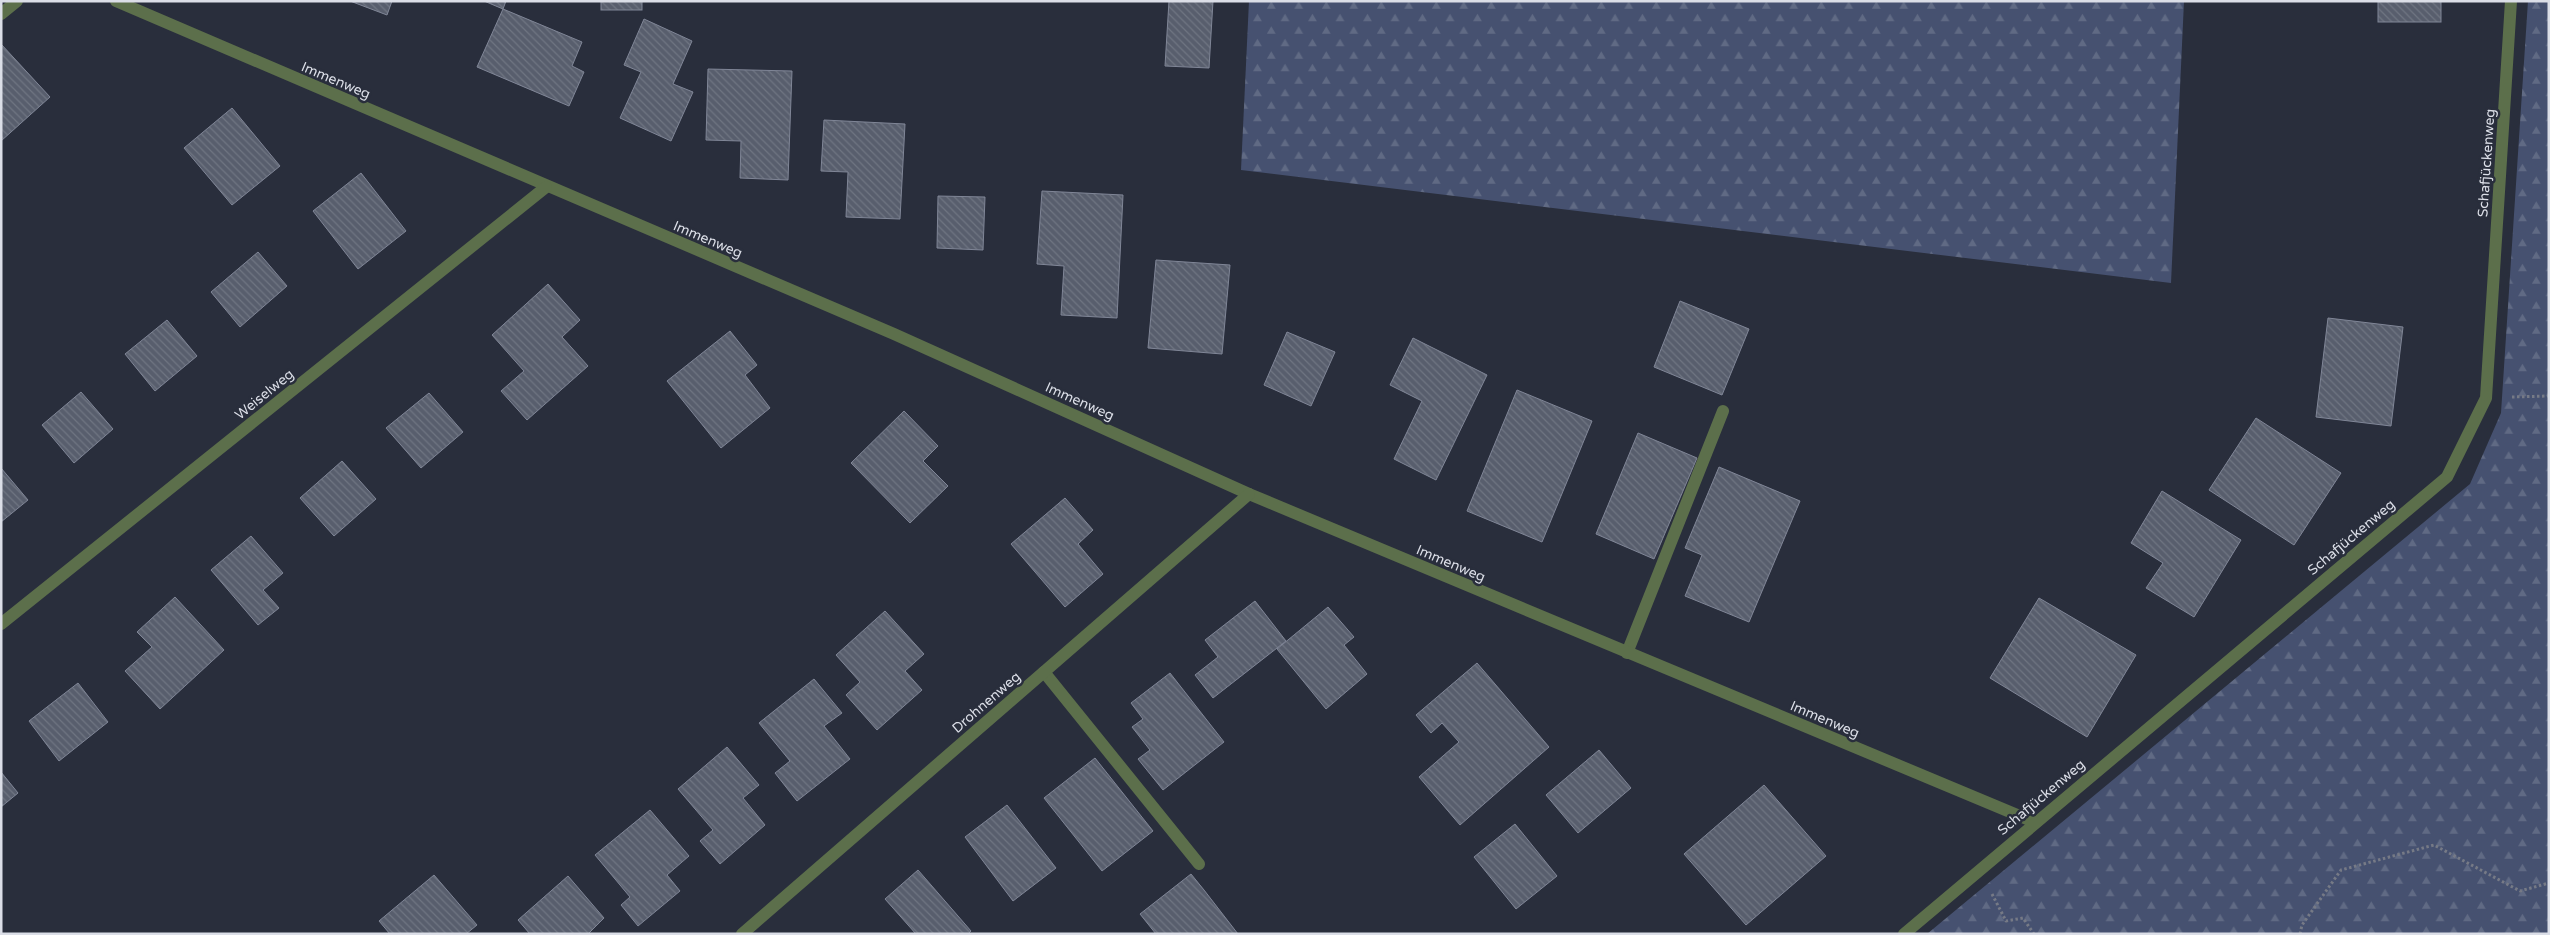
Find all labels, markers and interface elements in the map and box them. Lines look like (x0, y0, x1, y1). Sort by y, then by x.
street label: Immenweg (299, 58, 373, 103)
street label: Schafjückenweg (2474, 108, 2499, 218)
street label: Immenweg (671, 217, 745, 262)
street label: Weiselweg (231, 366, 297, 423)
street label: Immenweg (1043, 379, 1117, 424)
street label: Schafjückenweg (2304, 496, 2398, 579)
street label: Immenweg (1414, 541, 1488, 586)
street label: Drohnenweg (949, 668, 1024, 737)
street label: Immenweg (1788, 697, 1862, 742)
street label: Schafjückenweg (1994, 756, 2088, 839)

